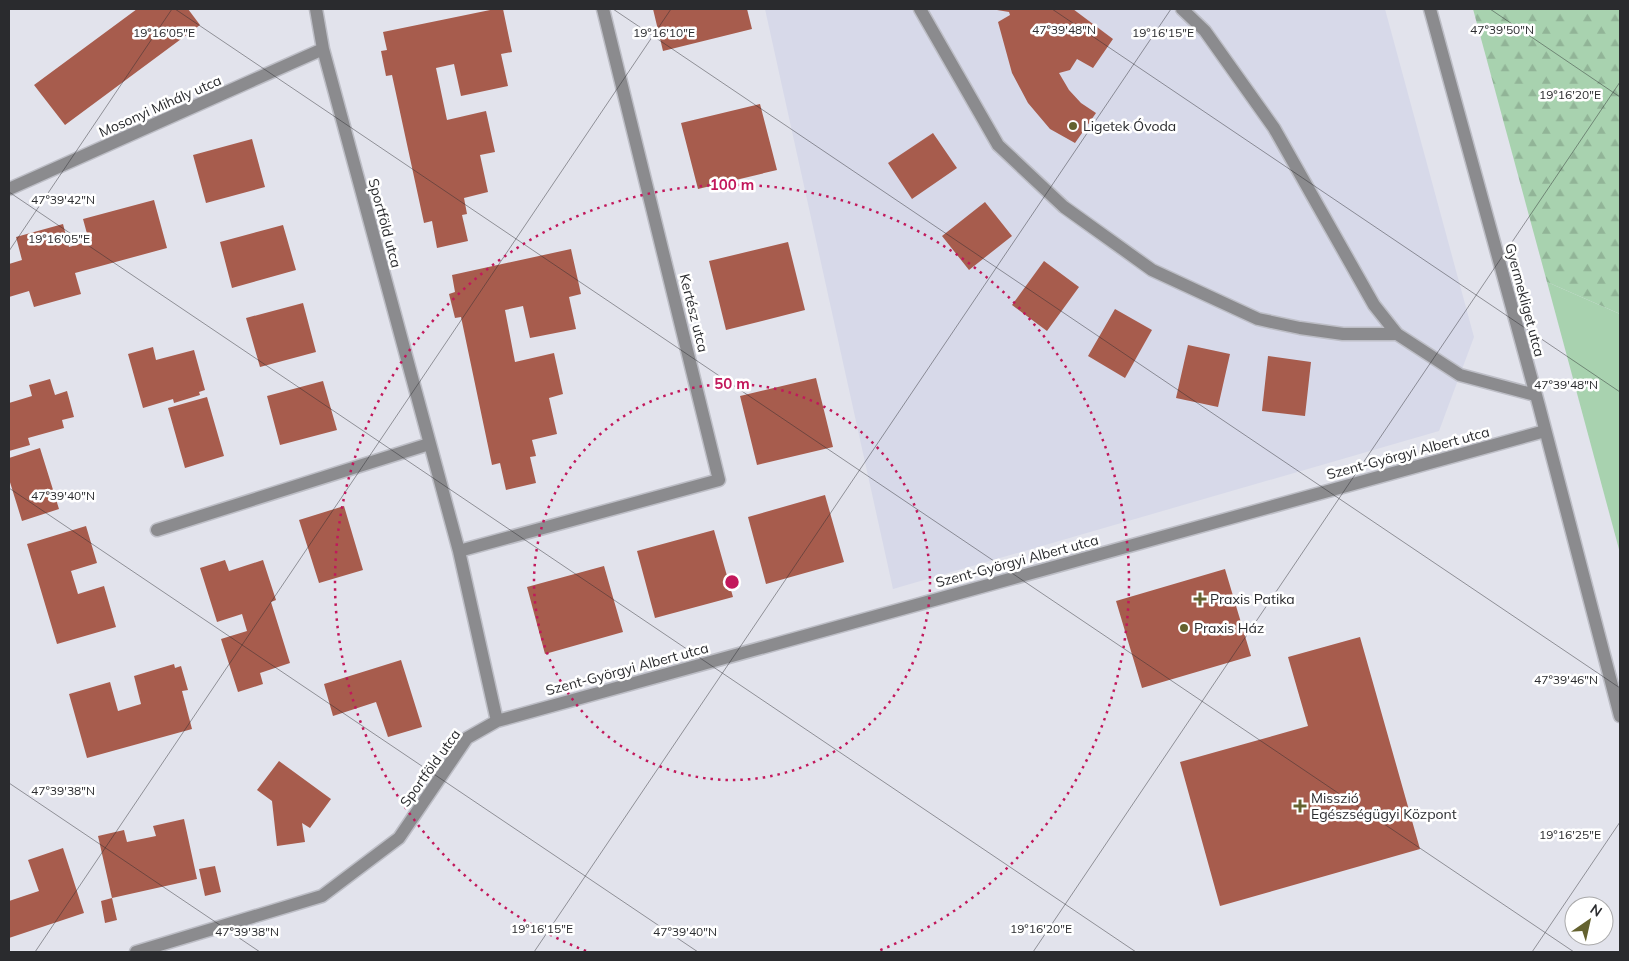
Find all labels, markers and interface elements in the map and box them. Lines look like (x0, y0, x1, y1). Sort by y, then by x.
text: 47°39'48"N (1032, 22, 1096, 37)
text: 47°39'50"N (1470, 22, 1534, 37)
text: 19°16'05"E (133, 25, 195, 40)
text: 19°16'10"E (633, 25, 695, 40)
text: 19°16'15"E (1132, 25, 1194, 40)
street label: Mosonyi Mihály utca (96, 71, 224, 141)
text: 19°16'20"E (1539, 87, 1601, 102)
place label: Ligetek Óvoda (1083, 117, 1176, 135)
marker: Ligetek Óvoda (1067, 120, 1079, 132)
text: 100 m (710, 175, 754, 194)
street label: Sportföld utca (364, 176, 406, 270)
text: 47°39'42"N (31, 192, 95, 207)
text: 19°16'05"E (28, 231, 90, 246)
street label: Gyermekliget utca (1501, 241, 1549, 359)
street label: Kertész utca (676, 272, 712, 354)
text: 50 m (714, 374, 750, 393)
text: 47°39'48"N (1534, 377, 1598, 392)
street label: Szent-Györgyi Albert utca (1325, 423, 1491, 483)
text: 47°39'40"N (31, 488, 95, 503)
street label: Szent-Györgyi Albert utca (934, 531, 1100, 591)
centre of rings (723, 573, 741, 591)
place label: Praxis Patika (1210, 590, 1295, 608)
marker: Praxis Patika (1194, 593, 1206, 605)
place label: Praxis Ház (1194, 619, 1264, 637)
marker: Praxis Ház (1178, 622, 1190, 634)
street label: Szent-Györgyi Albert utca (544, 639, 710, 699)
text: 47°39'46"N (1534, 672, 1598, 687)
street label: Sportföld utca (396, 726, 464, 810)
text: 47°39'38"N (31, 783, 95, 798)
place label: Misszió Egészségügyi Központ (1311, 789, 1457, 823)
marker: Misszió Egészségügyi Központ (1293, 799, 1307, 813)
text: 19°16'25"E (1539, 827, 1601, 842)
north arrow (1564, 896, 1614, 946)
text: N (1587, 900, 1606, 921)
text: 19°16'15"E (511, 921, 573, 936)
text: 19°16'20"E (1010, 921, 1072, 936)
text: 47°39'38"N (215, 924, 279, 939)
text: 47°39'40"N (653, 924, 717, 939)

